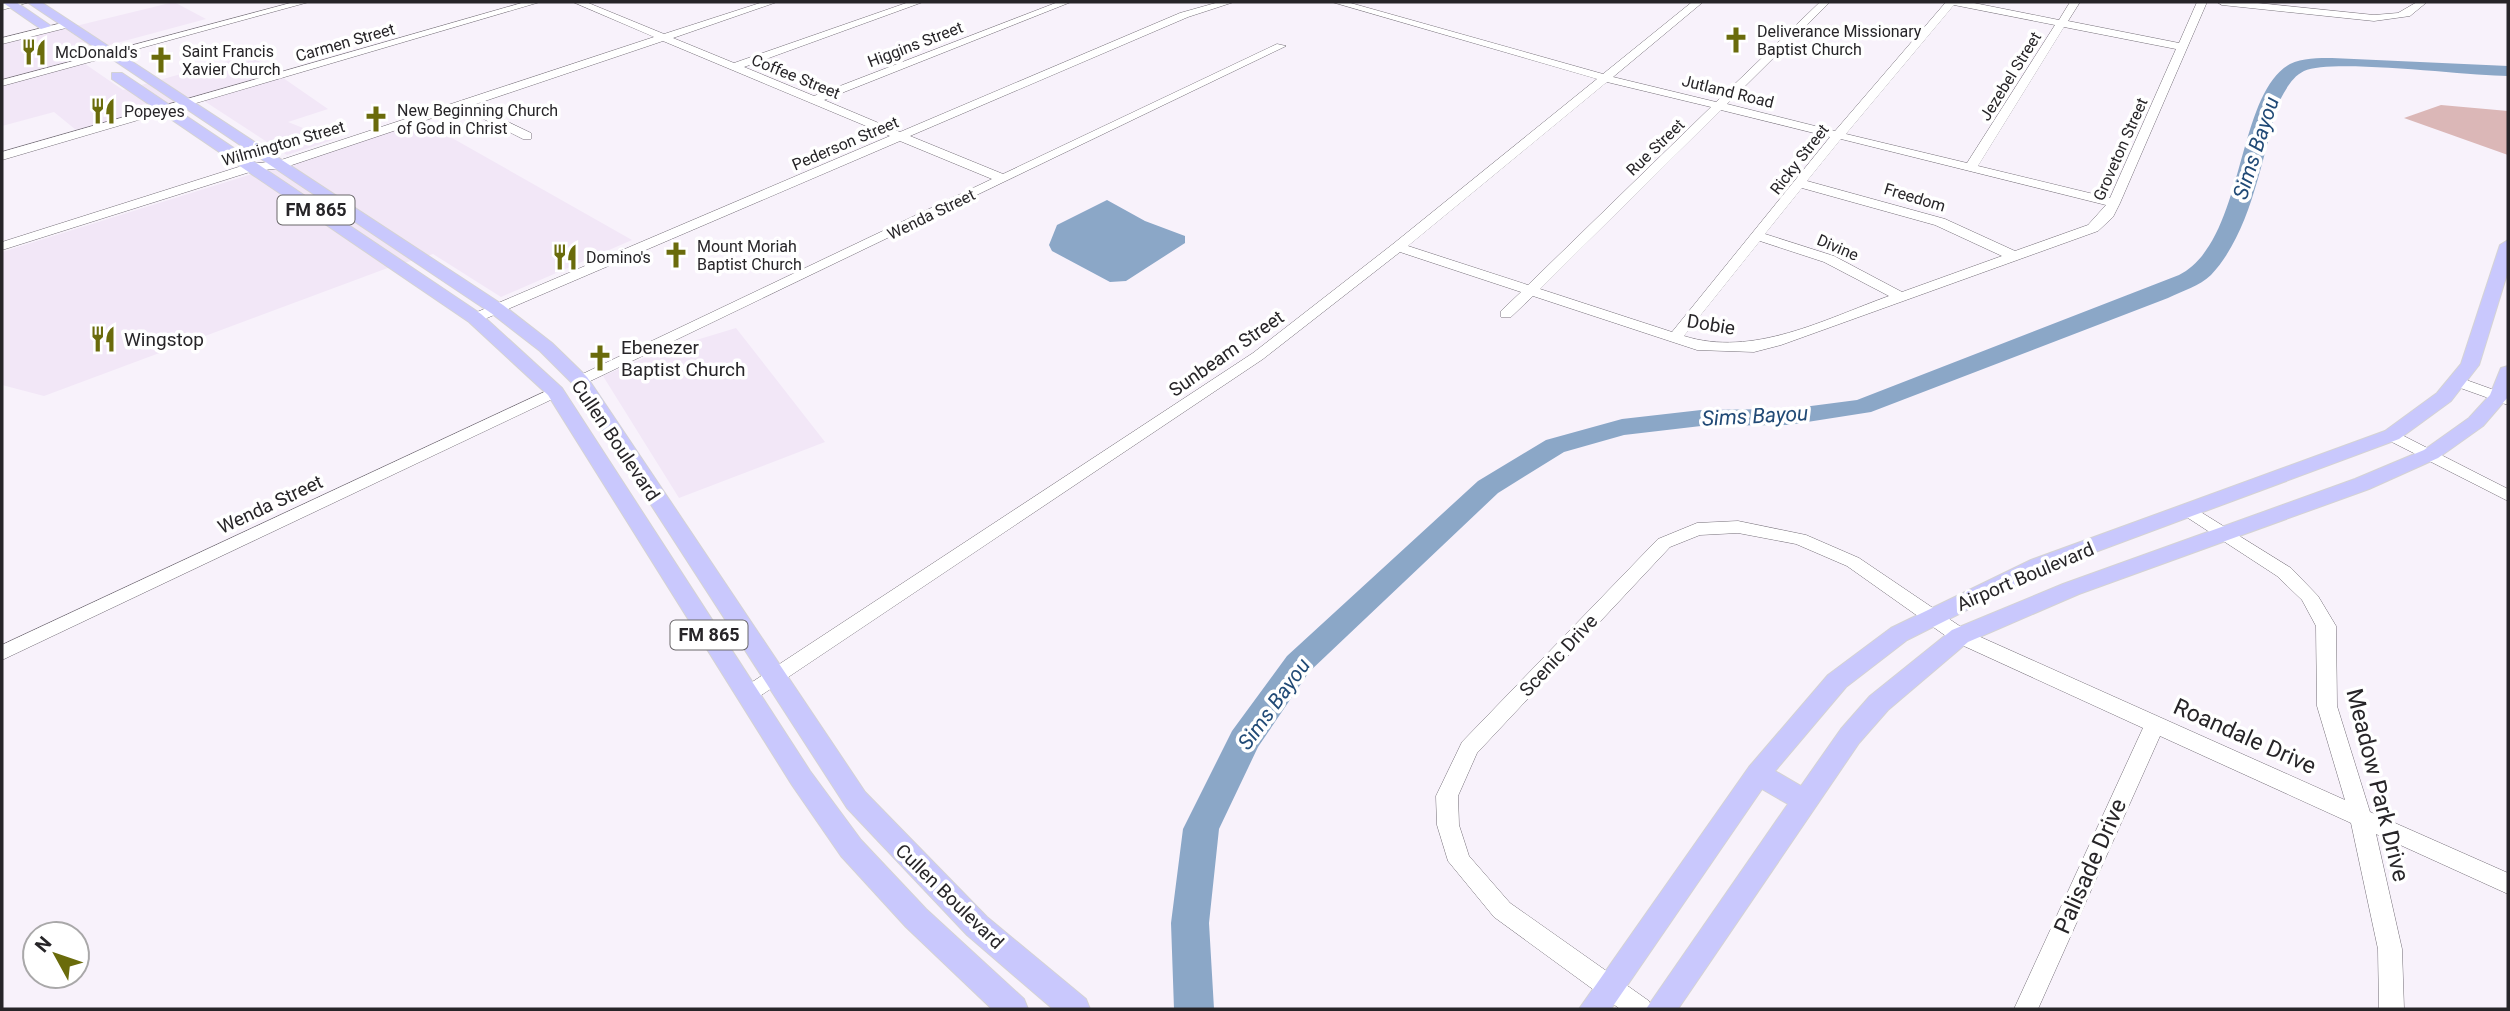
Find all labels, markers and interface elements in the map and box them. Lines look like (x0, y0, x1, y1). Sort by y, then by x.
street label: Higgins Street (865, 18, 965, 71)
street label: Carmen Street (293, 19, 397, 66)
place label: Deliverance Missionary Baptist Church (1757, 22, 1922, 59)
church icon: Deliverance Missionary Baptist Church (1721, 25, 1751, 55)
street label: Jezebel Street (1976, 28, 2045, 124)
restaurant icon: McDonald's (19, 37, 49, 67)
place label: Saint Francis Xavier Church (182, 42, 281, 79)
place label: McDonald's (55, 43, 138, 62)
church icon: Saint Francis Xavier Church (146, 45, 176, 75)
street label: Coffee Street (749, 50, 843, 103)
street label: Jutland Road (1680, 71, 1776, 112)
water label: Sims Bayou (2228, 94, 2284, 202)
street label: Groveton Street (2089, 95, 2152, 204)
restaurant icon: Popeyes (88, 96, 118, 126)
place label: New Beginning Church of God in Christ (397, 101, 558, 138)
place label: Popeyes (124, 102, 185, 121)
church icon: New Beginning Church of God in Christ (361, 104, 391, 134)
street label: Pederson Street (789, 112, 901, 174)
street label: Rue Street (1622, 115, 1688, 180)
street label: Wilmington Street (220, 117, 347, 170)
street label: Ricky Street (1766, 120, 1833, 198)
street label: Freedom (1882, 179, 1948, 216)
street label: Wenda Street (884, 185, 978, 244)
road number: FM 865 (278, 196, 354, 224)
street label: Divine (1814, 230, 1861, 265)
place label: Mount Moriah Baptist Church (697, 237, 802, 274)
church icon: Mount Moriah Baptist Church (661, 240, 691, 270)
restaurant icon: Domino's (550, 242, 580, 272)
place label: Domino's (586, 248, 651, 267)
street label: Sunbeam Street (1164, 305, 1288, 401)
street label: Dobie (1685, 309, 1737, 340)
restaurant icon: Wingstop (88, 324, 118, 354)
place label: Wingstop (124, 328, 204, 351)
place label: Ebenezer Baptist Church (621, 336, 745, 381)
church icon: Ebenezer Baptist Church (585, 343, 615, 373)
street label: Cullen Boulevard (566, 375, 665, 505)
water label: Sims Bayou (1701, 401, 1809, 431)
street label: Wenda Street (214, 470, 326, 539)
street label: Airport Boulevard (1953, 537, 2097, 616)
street label: Scenic Drive (1515, 610, 1602, 701)
road number: FM 865 (670, 620, 748, 650)
water label: Sims Bayou (1233, 654, 1315, 754)
street label: Meadow Park Drive (2341, 686, 2415, 884)
street label: Roandale Drive (2169, 693, 2320, 780)
street label: Palisade Drive (2049, 794, 2132, 938)
street label: Cullen Boulevard (891, 839, 1009, 954)
north arrow (21, 920, 91, 990)
text: N (30, 932, 56, 957)

